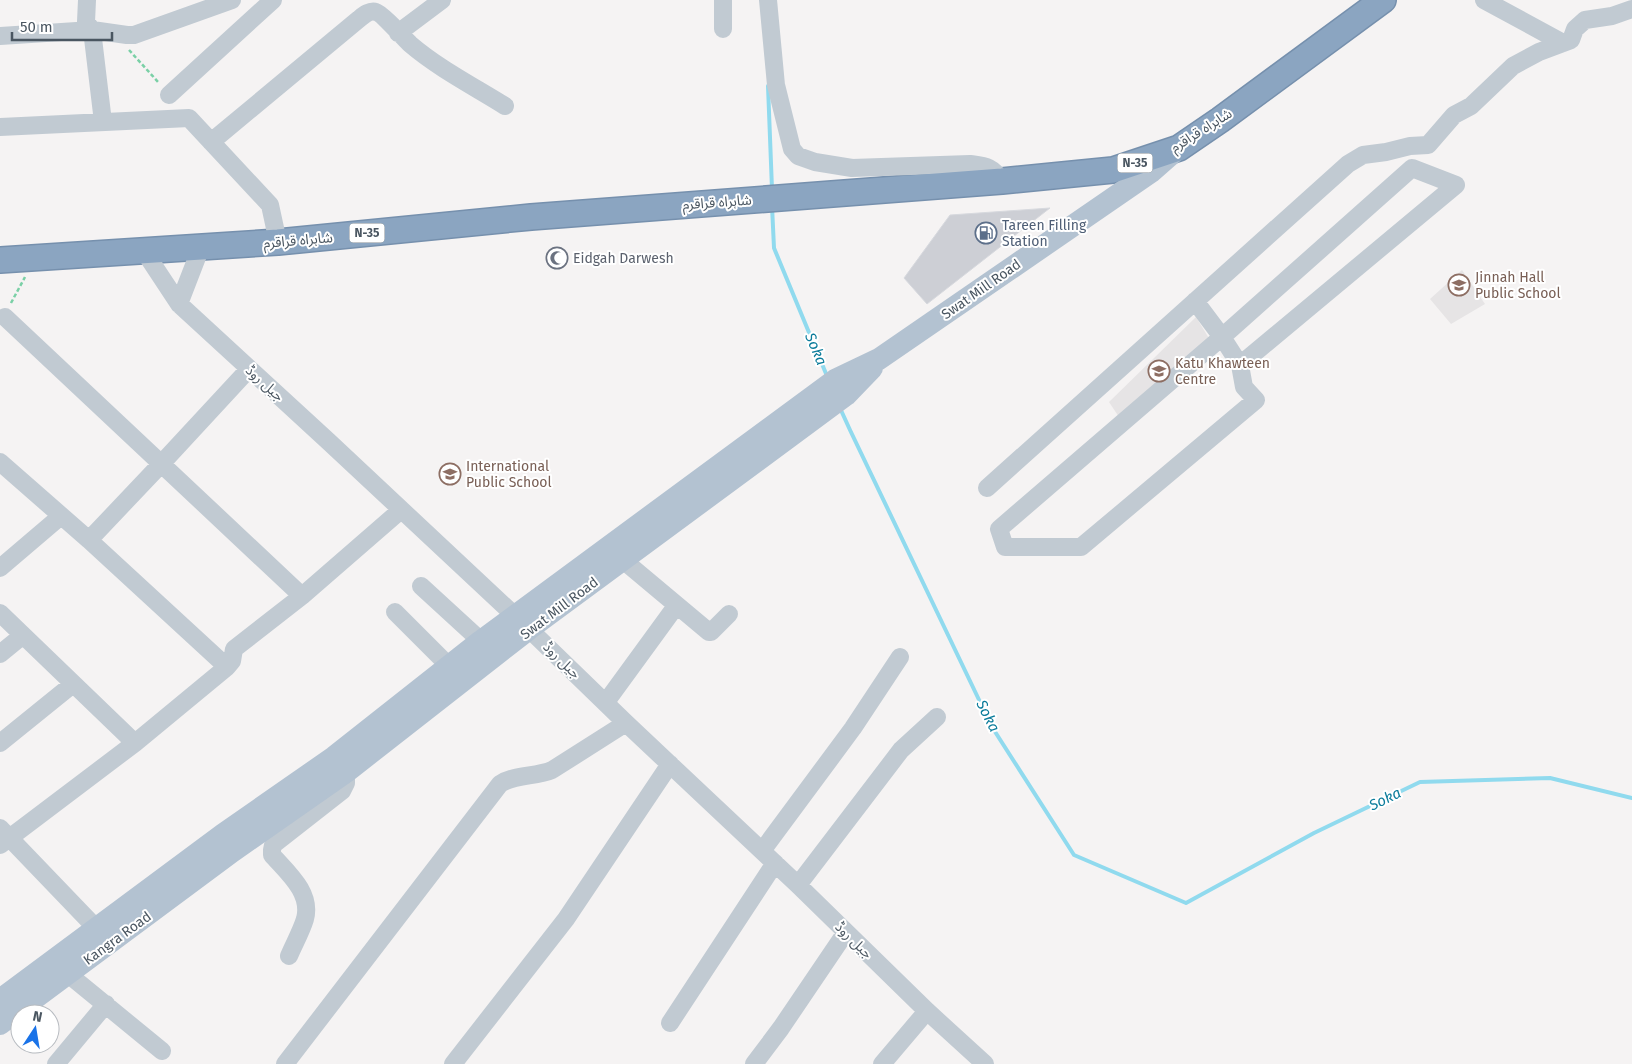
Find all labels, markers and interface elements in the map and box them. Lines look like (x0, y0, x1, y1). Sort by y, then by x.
scale bar (12, 10, 112, 42)
text: 50 m (20, 18, 53, 36)
street label: شاہراہ قراقرم (1167, 105, 1236, 158)
road number: N-35 (1118, 154, 1152, 172)
street label: شاہراہ قراقرم (682, 192, 752, 215)
place label: Tareen Filling Station (1002, 217, 1087, 250)
fuel station icon: Tareen Filling Station (974, 221, 998, 245)
road number: N-35 (350, 224, 384, 242)
street label: شاہراہ قراقرم (263, 229, 334, 254)
mosque icon: Eidgah Darwesh (545, 246, 569, 270)
place label: Eidgah Darwesh (573, 250, 674, 267)
street label: Swat Mill Road (938, 256, 1024, 323)
place label: Jinnah Hall Public School (1475, 269, 1561, 302)
school or university icon: Jinnah Hall Public School (1447, 273, 1471, 297)
water label: Soka (801, 329, 831, 368)
place label: Katu Khawteen Centre (1175, 355, 1270, 388)
school or university icon: Katu Khawteen Centre (1147, 359, 1171, 383)
street label: جیل روڈ (242, 362, 287, 405)
place label: International Public School (466, 458, 552, 491)
school or university icon: International Public School (438, 462, 462, 486)
street label: Swat Mill Road (517, 574, 602, 643)
street label: جیل روڈ (539, 638, 584, 682)
water label: Soka (972, 696, 1004, 735)
water label: Soka (1365, 784, 1404, 815)
street label: Kangra Road (80, 908, 155, 969)
street label: جیل روڈ (831, 918, 876, 962)
north arrow (10, 1004, 60, 1054)
text: N (31, 1007, 44, 1026)

